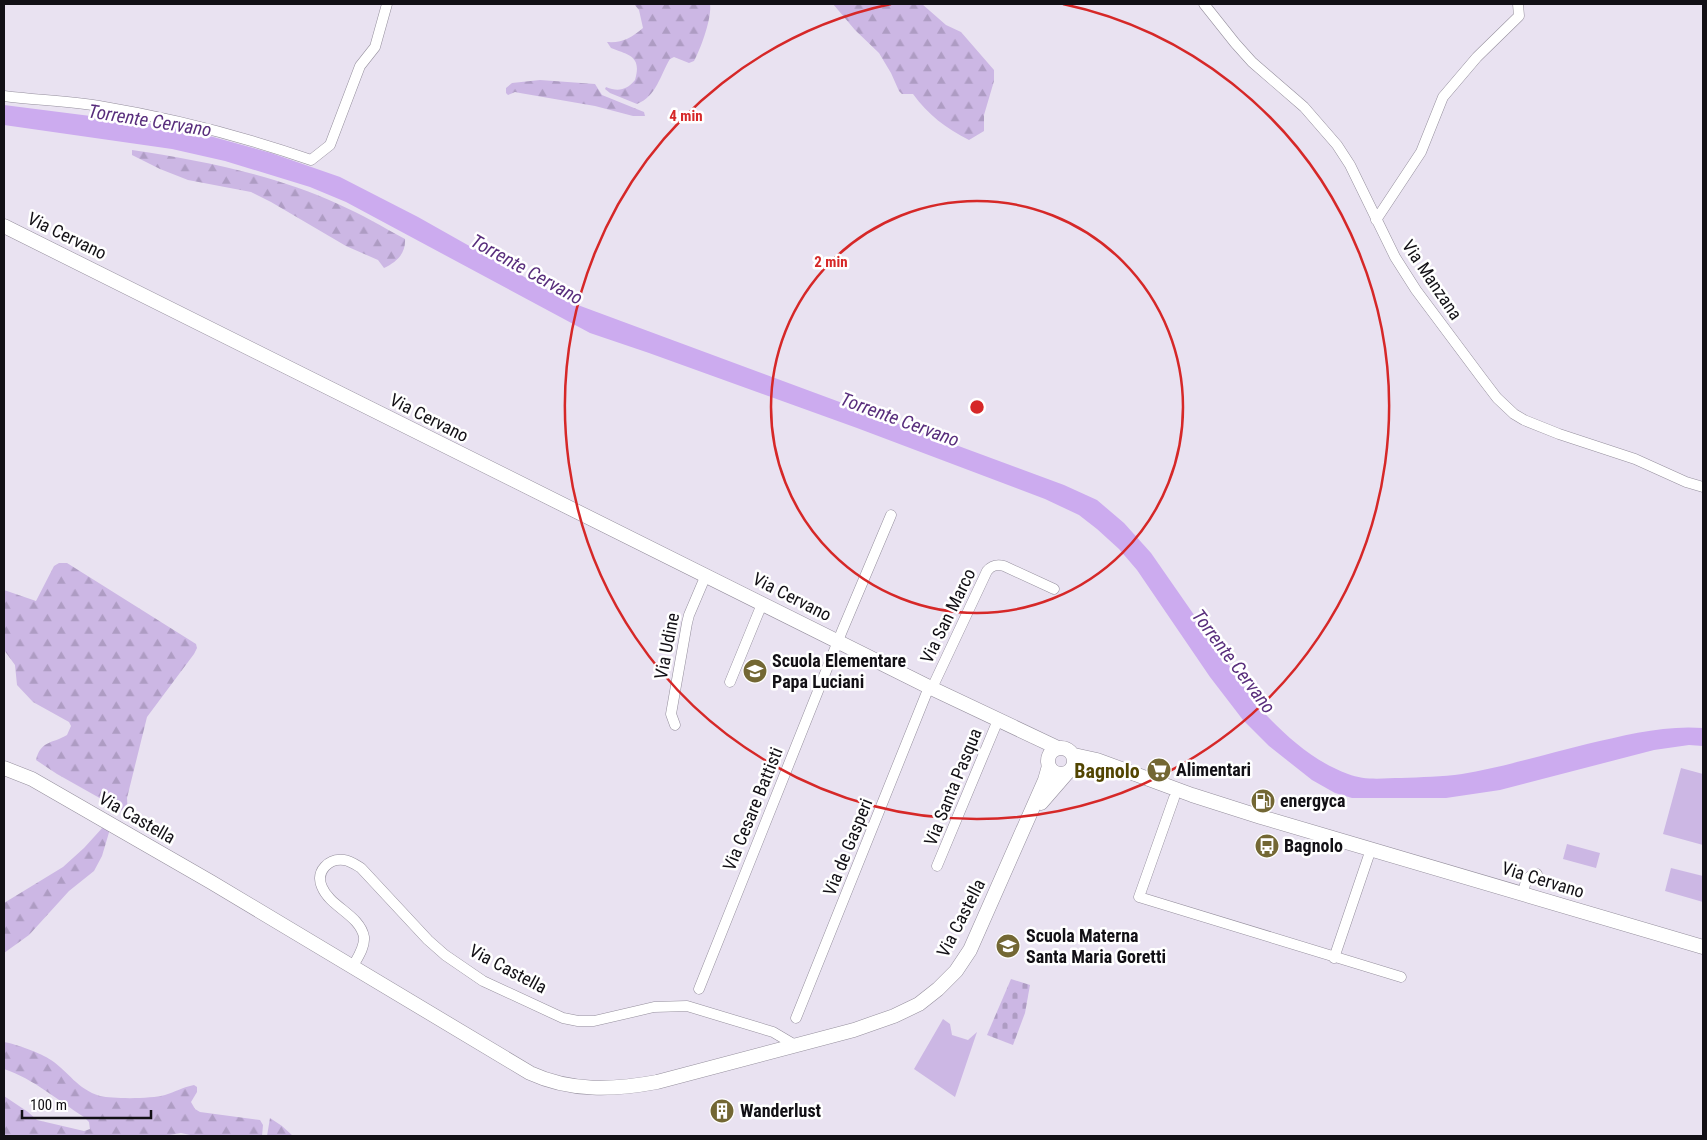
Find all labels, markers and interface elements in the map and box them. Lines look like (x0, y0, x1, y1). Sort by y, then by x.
water label: Torrente Cervano (87, 99, 213, 142)
text: 4 min (669, 107, 703, 125)
street label: Via Cervano (24, 207, 110, 264)
water label: Torrente Cervano (467, 229, 587, 310)
street label: Via Manzana (1398, 236, 1467, 324)
text: 2 min (814, 253, 848, 271)
water label: Torrente Cervano (837, 387, 962, 452)
street label: Via Cervano (387, 389, 472, 446)
centre of rings (968, 398, 986, 416)
street label: Via San Marco (916, 565, 979, 667)
street label: Via Cervano (750, 568, 835, 625)
water label: Torrente Cervano (1187, 605, 1280, 718)
street label: Via Udine (650, 611, 683, 681)
place label: Scuola Elementare Papa Luciani (772, 650, 907, 692)
school or university icon: Scuola Elementare Papa Luciani (742, 658, 768, 684)
street label: Via Santa Pasqua (919, 725, 986, 849)
street label: Via Cesare Battisti (718, 744, 787, 874)
supermarket icon: Alimentari (1146, 757, 1172, 783)
district label: Bagnolo (1074, 759, 1140, 783)
place label: Alimentari (1176, 759, 1251, 780)
street label: Via Castella (95, 787, 179, 848)
fuel station icon: energyca (1250, 788, 1276, 814)
place label: energyca (1280, 790, 1346, 811)
street label: Via de Gasperi (819, 795, 877, 898)
bus stop icon: Bagnolo (1254, 833, 1280, 859)
place label: Bagnolo (1284, 835, 1343, 856)
street label: Via Cervano (1499, 857, 1587, 902)
street label: Via Castella (932, 875, 989, 960)
place label: Scuola Materna Santa Maria Goretti (1026, 925, 1166, 967)
school or university icon: Scuola Materna Santa Maria Goretti (995, 933, 1021, 959)
street label: Via Castella (466, 939, 551, 998)
scale bar (22, 1088, 151, 1120)
text: 100 m (30, 1096, 67, 1114)
building icon: Wanderlust (709, 1098, 735, 1124)
place label: Wanderlust (740, 1100, 822, 1121)

